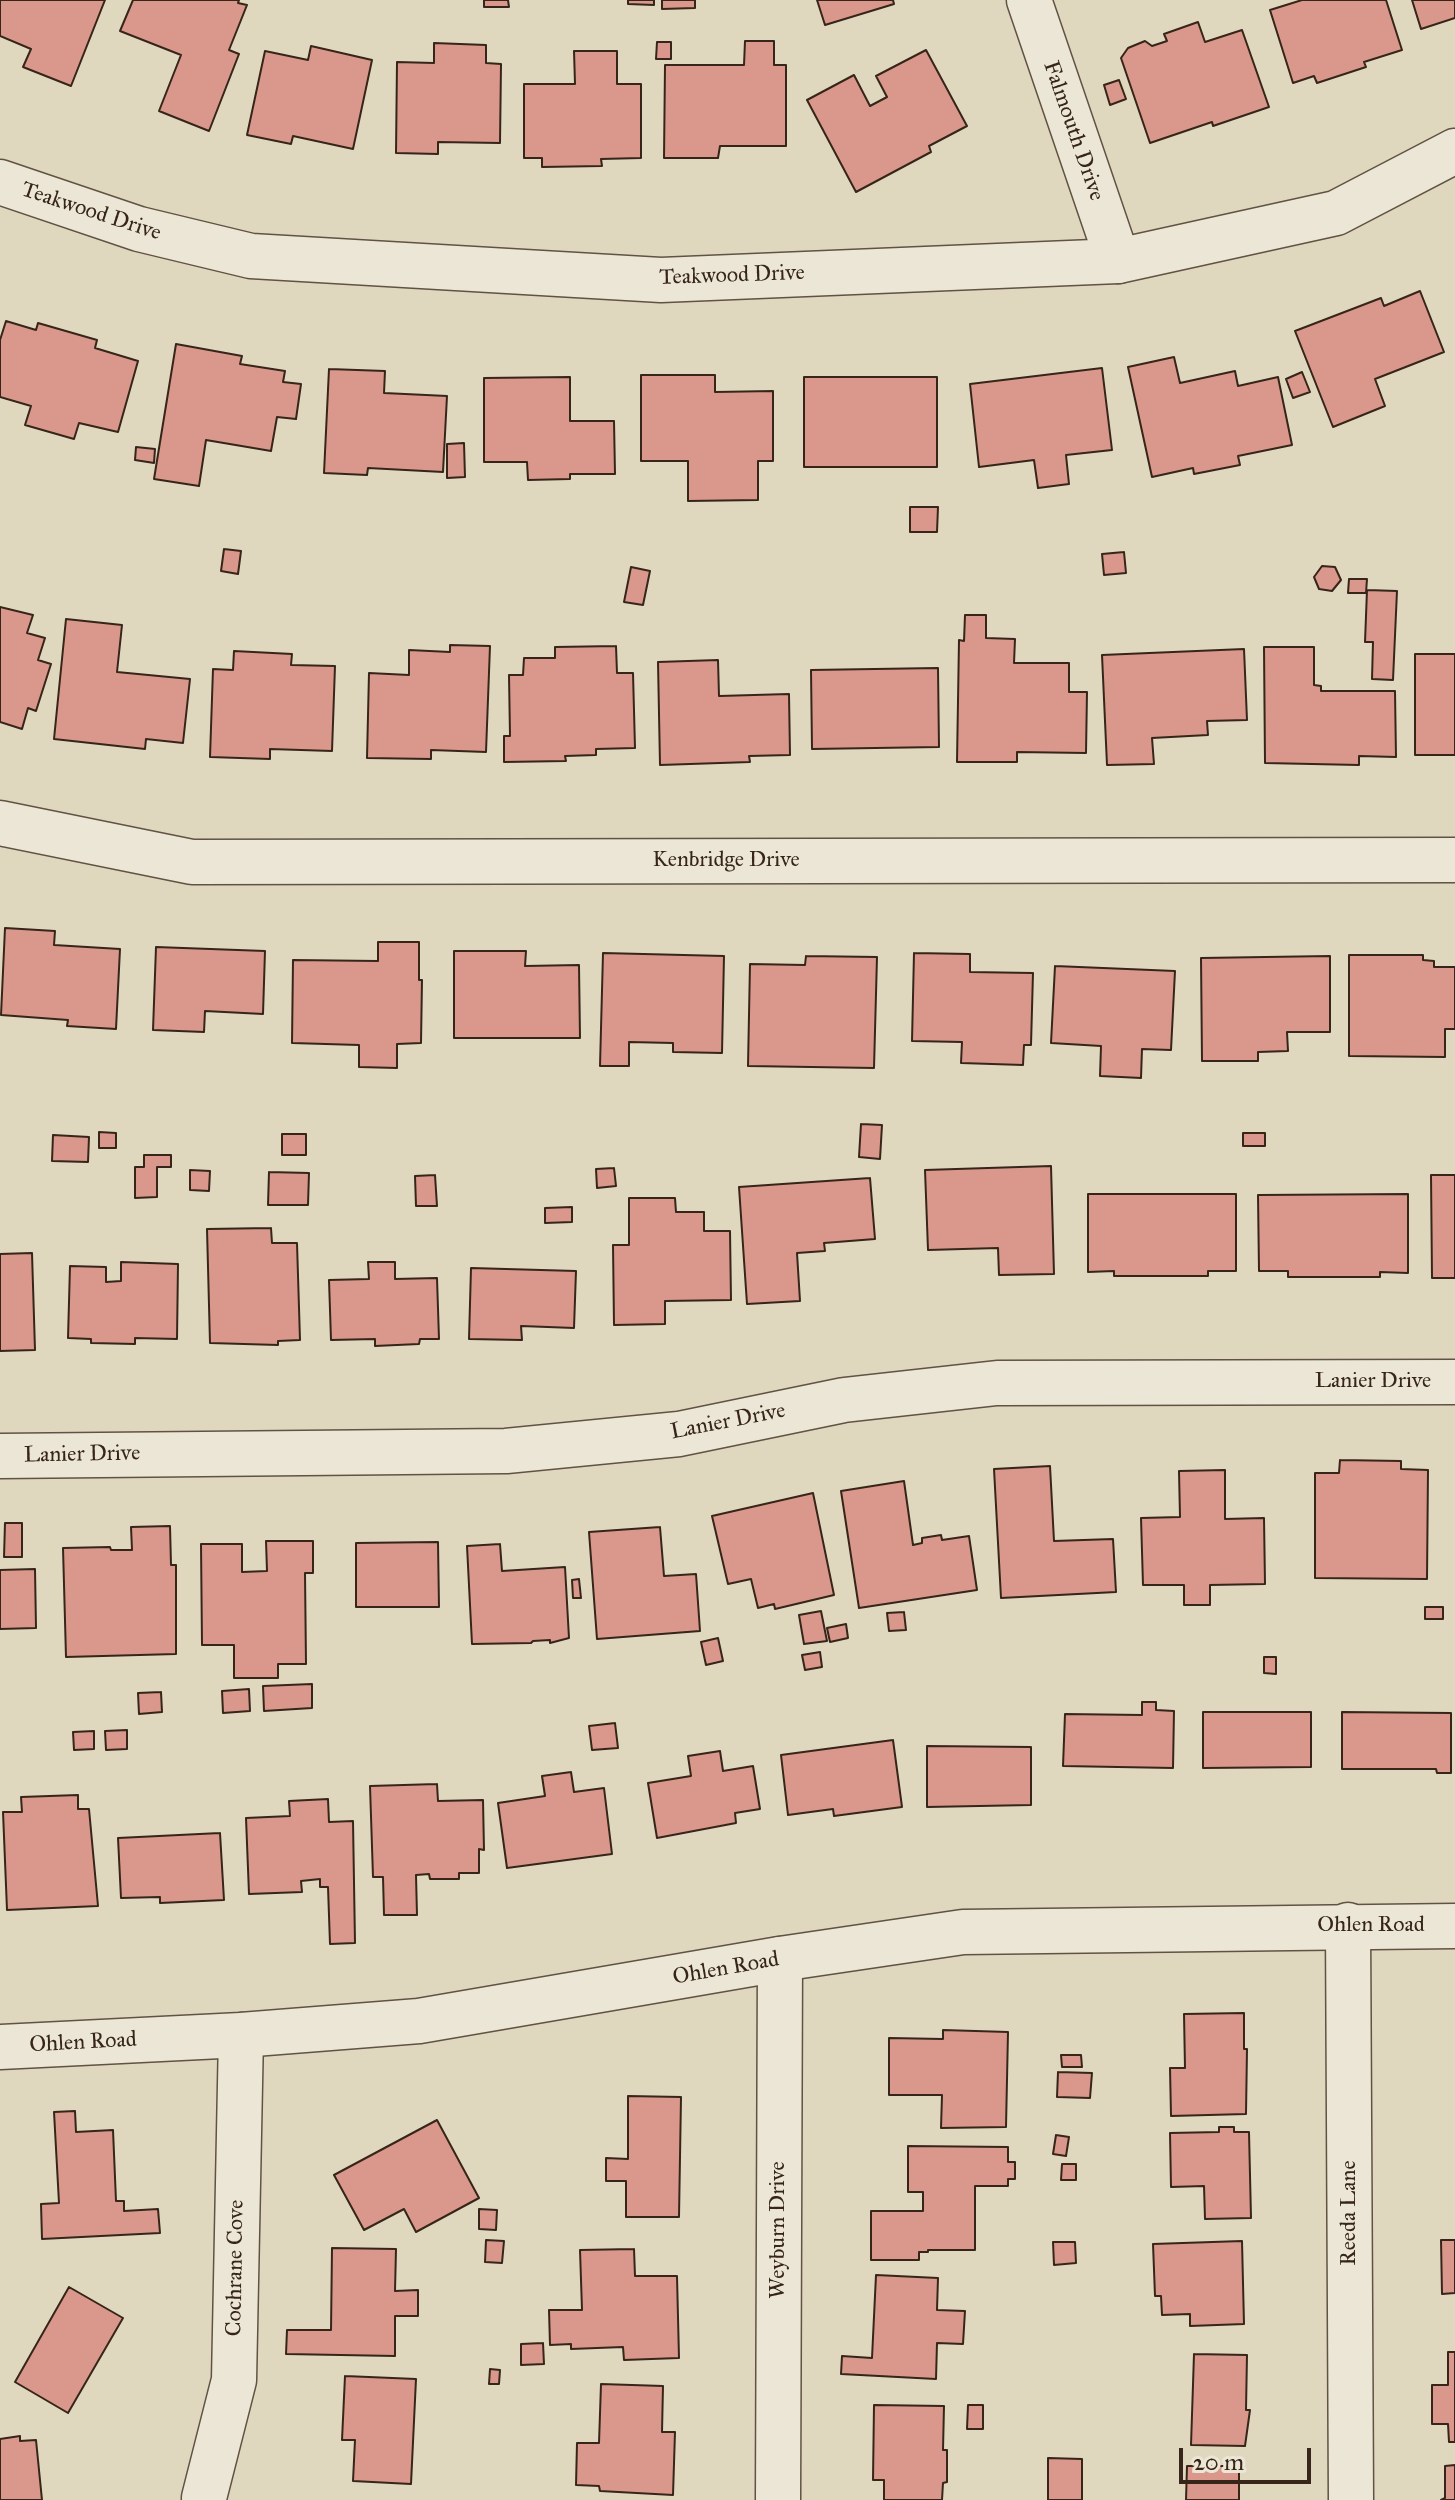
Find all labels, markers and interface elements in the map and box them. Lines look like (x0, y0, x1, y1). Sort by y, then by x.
street label: Falmouth Drive (1037, 58, 1109, 204)
street label: Teakwood Drive (18, 177, 164, 247)
street label: Teakwood Drive (659, 260, 805, 292)
street label: Kenbridge Drive (652, 848, 800, 874)
street label: Lanier Drive (1315, 1369, 1431, 1395)
street label: Lanier Drive (668, 1398, 788, 1446)
street label: Lanier Drive (24, 1441, 140, 1469)
street label: Ohlen Road (1317, 1913, 1425, 1939)
street label: Ohlen Road (671, 1947, 781, 1991)
street label: Ohlen Road (29, 2027, 137, 2059)
street label: Reeda Lane (1337, 2160, 1363, 2266)
street label: Weyburn Drive (766, 2161, 792, 2299)
street label: Cochrane Cove (222, 2199, 250, 2337)
scale bar (1183, 2432, 1315, 2482)
text: 20 m (1193, 2447, 1244, 2477)

